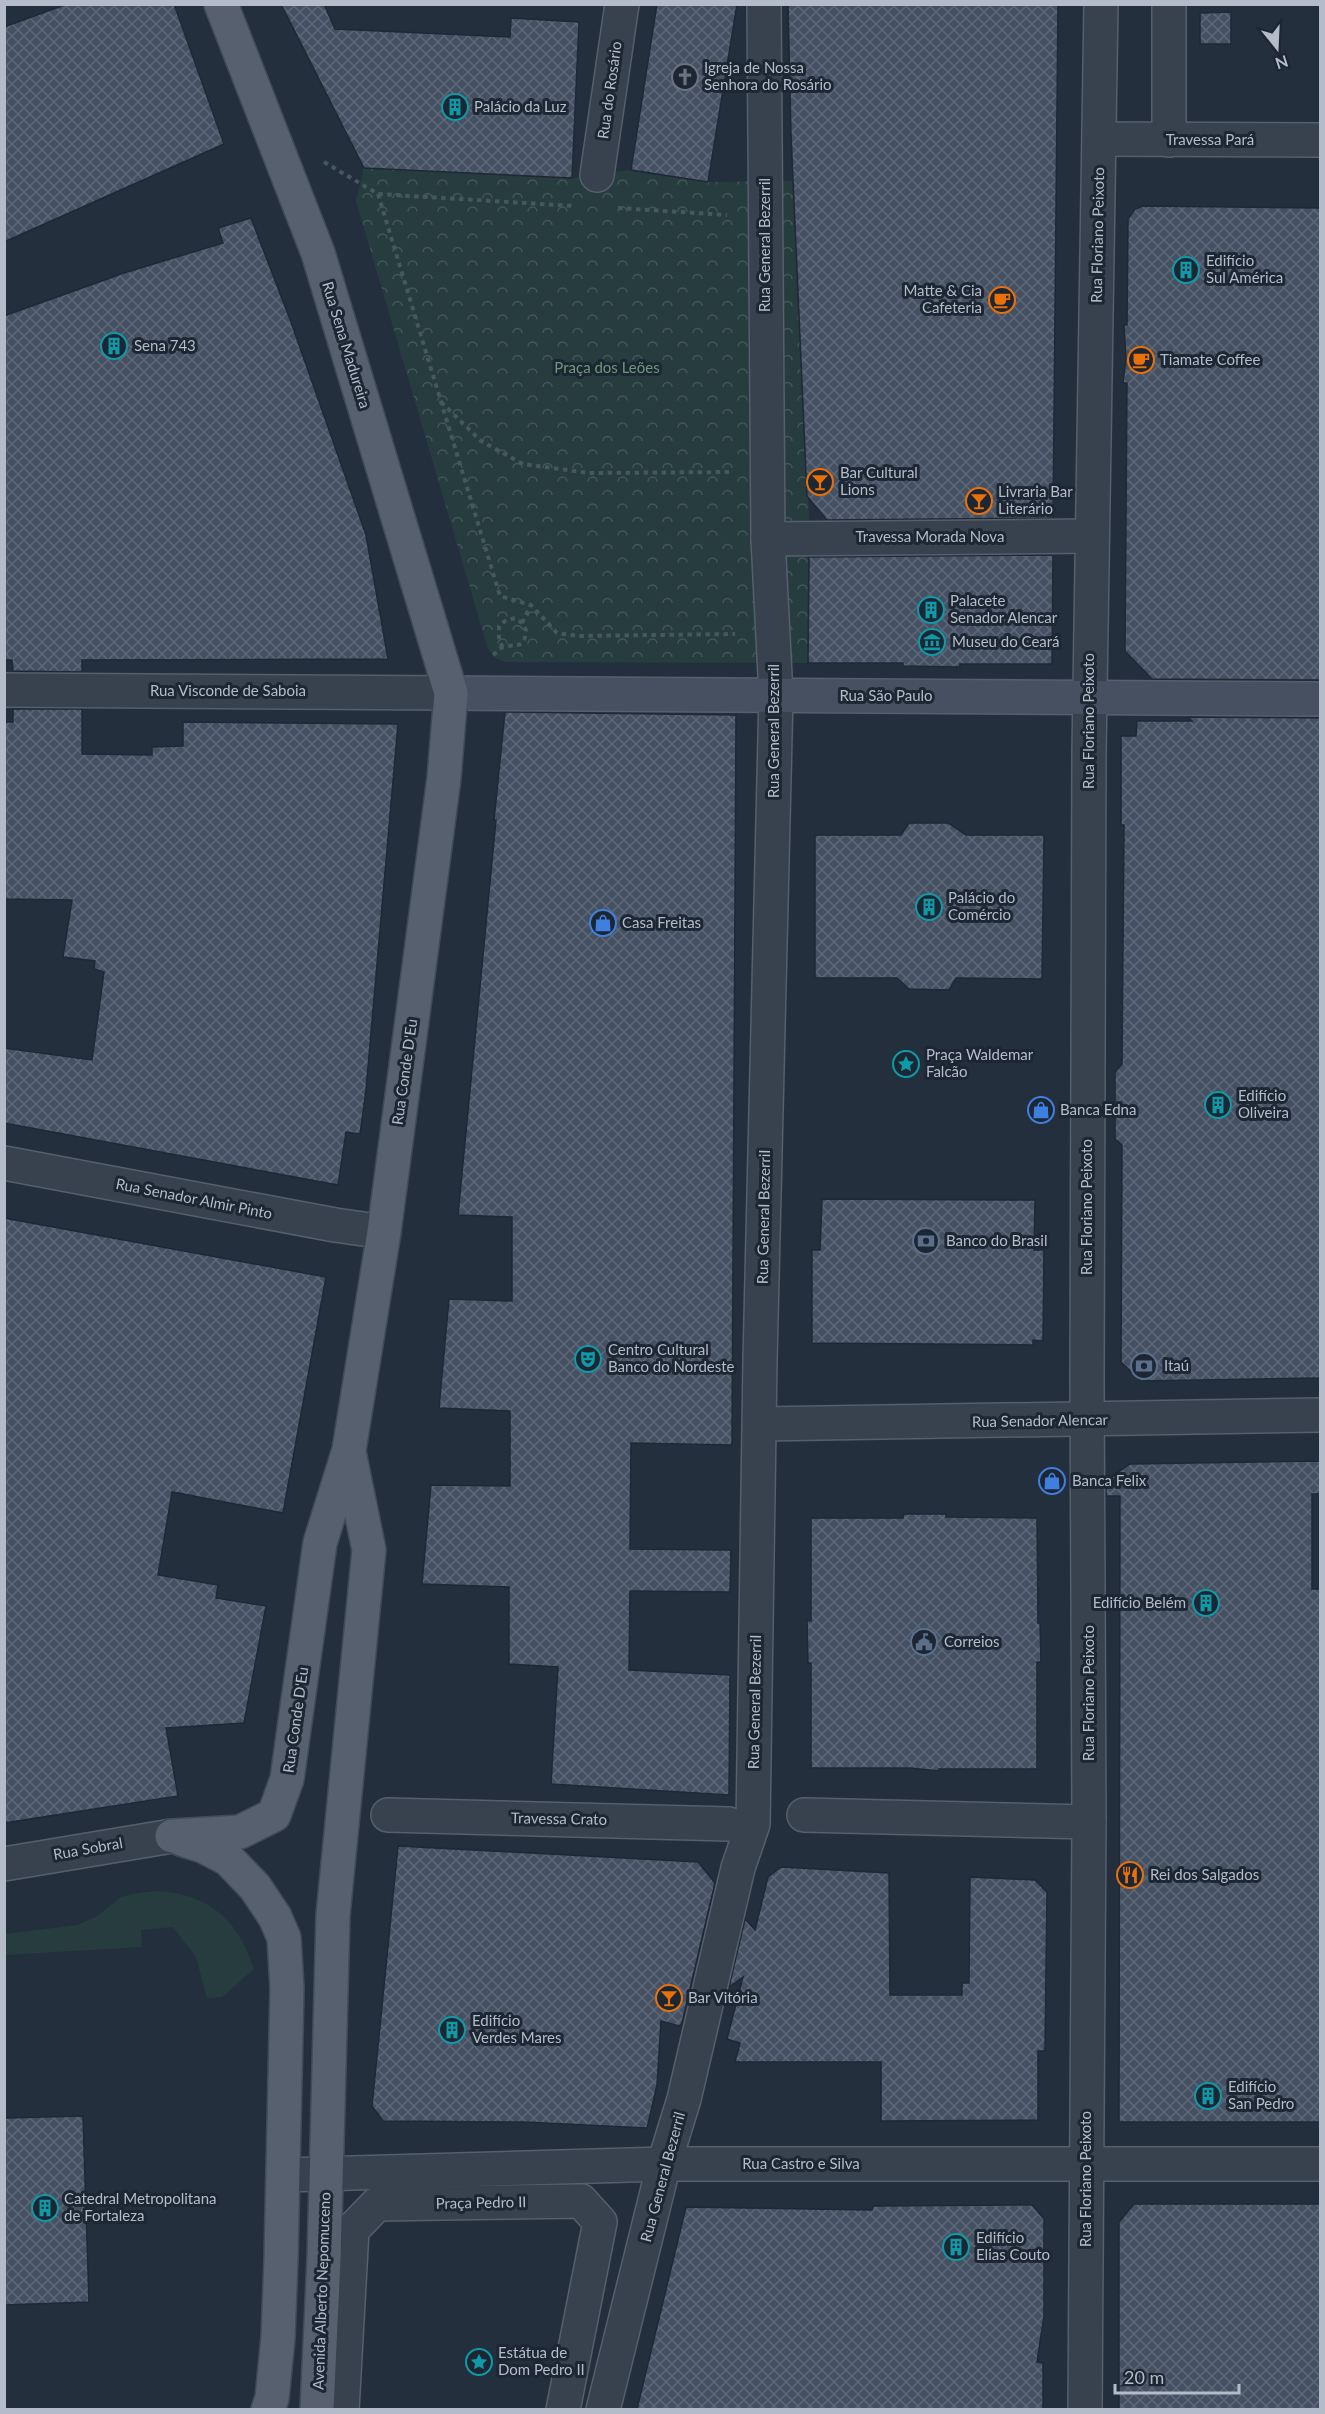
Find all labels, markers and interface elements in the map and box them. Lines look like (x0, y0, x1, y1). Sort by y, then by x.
north arrow (1247, 18, 1307, 78)
street label: Rua do Rosário (593, 40, 625, 140)
text: N (1273, 52, 1291, 74)
place label: Igreja de Nossa Senhora do Rosário (704, 58, 832, 93)
church icon: Igreja de Nossa Senhora do Rosário (670, 62, 700, 92)
building icon: Palácio da Luz (440, 92, 470, 122)
place label: Palácio da Luz (474, 97, 567, 115)
street label: Travessa Pará (1166, 130, 1254, 148)
street label: Rua Floriano Peixoto (1087, 167, 1107, 303)
street label: Rua General Bezerril (755, 178, 773, 312)
place label: Edifício Sul América (1206, 251, 1283, 286)
building icon: Edifício Sul América (1171, 255, 1201, 285)
street label: Rua Sena Madureira (319, 279, 375, 410)
place label: Matte & Cia Cafeteria (903, 281, 982, 316)
cafe icon: Matte & Cia Cafeteria (987, 285, 1017, 315)
building icon: Sena 743 (99, 331, 129, 361)
place label: Sena 743 (134, 336, 196, 354)
cafe icon: Tiamate Coffee (1126, 345, 1156, 375)
place label: Tiamate Coffee (1160, 350, 1261, 368)
park label: Praça dos Leões (554, 358, 660, 376)
place label: Bar Cultural Lions (840, 463, 918, 498)
bar icon: Bar Cultural Lions (805, 467, 835, 497)
place label: Livraria Bar Literário (998, 482, 1073, 517)
bar icon: Livraria Bar Literário (964, 486, 994, 516)
street label: Travessa Morada Nova (856, 527, 1004, 545)
place label: Palacete Senador Alencar (950, 591, 1058, 626)
building icon: Palacete Senador Alencar (916, 595, 946, 625)
museum icon: Museu do Ceará (917, 627, 947, 657)
place label: Museu do Ceará (952, 632, 1060, 650)
street label: Rua Floriano Peixoto (1079, 653, 1097, 789)
street label: Rua General Bezerril (764, 664, 782, 798)
street label: Rua Visconde de Saboia (150, 681, 306, 699)
street label: Rua São Paulo (839, 686, 933, 704)
place label: Palácio do Comércio (948, 888, 1015, 923)
building icon: Palácio do Comércio (914, 892, 944, 922)
shop icon: Casa Freitas (588, 908, 618, 938)
place label: Casa Freitas (622, 913, 701, 931)
street label: Rua Conde D'Eu (388, 1018, 420, 1126)
place label: Praça Waldemar Falcão (926, 1045, 1034, 1080)
place icon: Praça Waldemar Falcão (891, 1049, 921, 1079)
place label: Edifício Oliveira (1238, 1086, 1289, 1121)
building icon: Edifício Oliveira (1203, 1090, 1233, 1120)
shop icon: Banca Edna (1026, 1095, 1056, 1125)
place label: Banca Edna (1060, 1100, 1136, 1118)
street label: Rua Floriano Peixoto (1077, 1139, 1095, 1275)
street label: Rua General Bezerril (753, 1150, 773, 1284)
street label: Rua Senador Almir Pinto (114, 1174, 274, 1222)
bank icon: Banco do Brasil (911, 1226, 941, 1256)
place label: Banco do Brasil (946, 1231, 1047, 1249)
place label: Centro Cultural Banco do Nordeste (608, 1340, 735, 1375)
theatre icon: Centro Cultural Banco do Nordeste (573, 1344, 603, 1374)
bank icon: Itaú (1129, 1351, 1159, 1381)
place label: Itaú (1164, 1356, 1189, 1374)
street label: Rua Senador Alencar (972, 1410, 1109, 1430)
shop icon: Banca Felix (1037, 1466, 1067, 1496)
place label: Banca Felix (1072, 1471, 1147, 1489)
building icon: Edifício Belém (1191, 1588, 1221, 1618)
place label: Edifício Belém (1093, 1593, 1186, 1611)
street label: Rua Floriano Peixoto (1079, 1625, 1097, 1761)
public building icon: Correios (909, 1627, 939, 1657)
place label: Correios (944, 1632, 1000, 1650)
street label: Rua General Bezerril (744, 1635, 764, 1769)
street label: Rua Conde D'Eu (279, 1666, 311, 1774)
street label: Travessa Crato (511, 1808, 607, 1828)
street label: Rua Sobral (52, 1833, 124, 1863)
restaurant icon: Rei dos Salgados (1115, 1860, 1145, 1890)
place label: Rei dos Salgados (1150, 1865, 1259, 1883)
bar icon: Bar Vitória (654, 1983, 684, 2013)
place label: Bar Vitória (688, 1988, 758, 2006)
place label: Edifício Verdes Mares (472, 2011, 562, 2046)
building icon: Edifício Verdes Mares (437, 2015, 467, 2045)
place label: Edifício San Pedro (1228, 2077, 1294, 2112)
building icon: Edifício San Pedro (1193, 2081, 1223, 2111)
street label: Rua General Bezerril (636, 2110, 688, 2244)
street label: Rua Floriano Peixoto (1076, 2111, 1094, 2247)
street label: Rua Castro e Silva (742, 2154, 860, 2172)
place label: Catedral Metropolitana de Fortaleza (64, 2189, 217, 2224)
street label: Avenida Alberto Nepomuceno (309, 2192, 333, 2390)
street label: Praça Pedro II (435, 2192, 527, 2212)
building icon: Catedral Metropolitana de Fortaleza (30, 2193, 60, 2223)
place label: Edifício Elias Couto (976, 2228, 1050, 2263)
building icon: Edifício Elias Couto (941, 2232, 971, 2262)
place label: Estátua de Dom Pedro II (498, 2343, 585, 2378)
place icon: Estátua de Dom Pedro II (464, 2347, 494, 2377)
scale bar (1115, 2357, 1240, 2395)
text: 20 m (1124, 2366, 1164, 2388)

